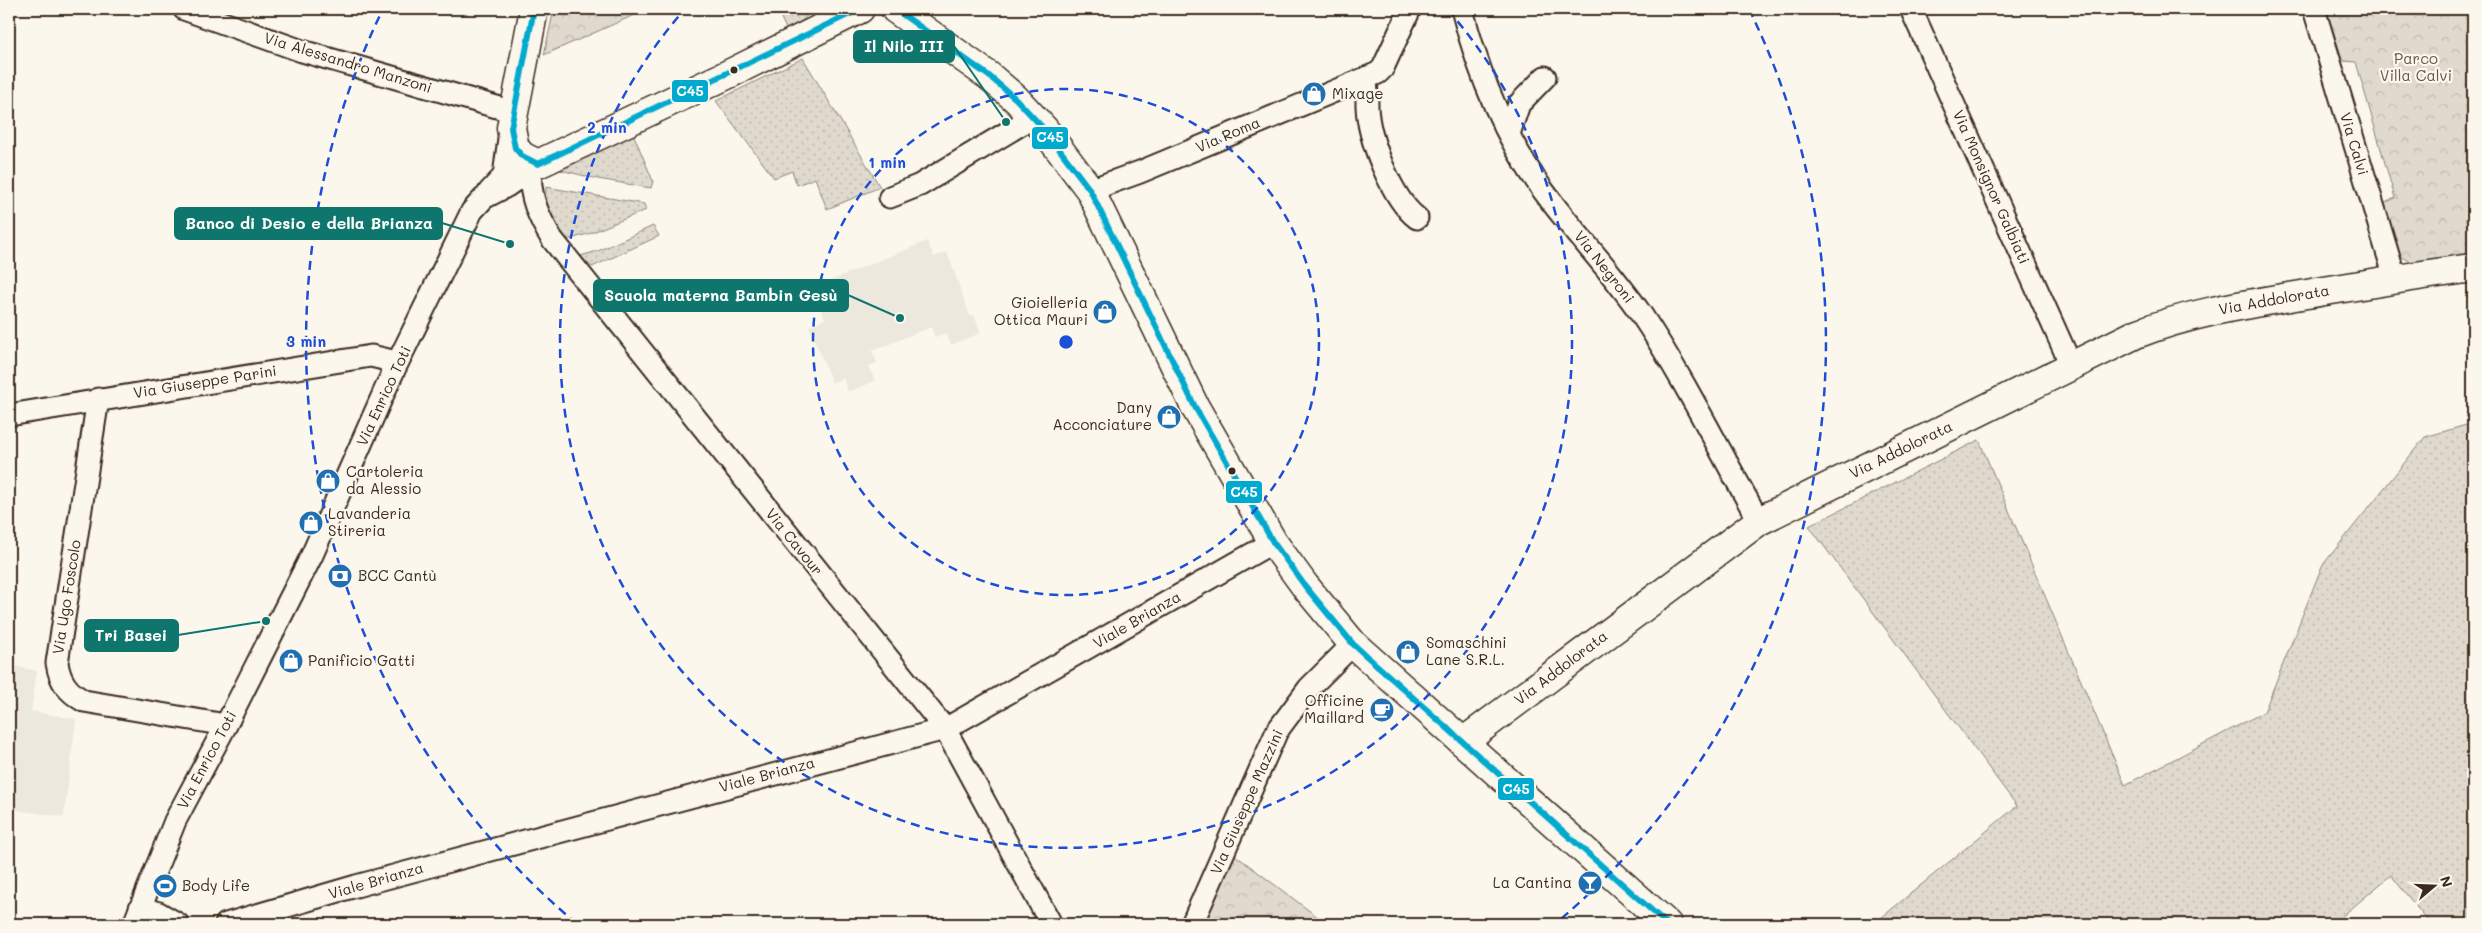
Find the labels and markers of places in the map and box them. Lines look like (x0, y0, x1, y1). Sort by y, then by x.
callout: Il Nilo III (854, 31, 954, 62)
unlabelled marker (729, 65, 739, 75)
shop icon: Mixage (1301, 81, 1327, 107)
place label: Mixage (1332, 83, 1384, 103)
callout: Banco di Desio e della Brianza (175, 208, 442, 239)
callout: Scuola materna Bambin Gesù (594, 280, 848, 311)
place label: Gioielleria Ottica Mauri (994, 292, 1088, 329)
shop icon: Gioielleria Ottica Mauri (1092, 299, 1118, 325)
centre of rings (1057, 333, 1075, 351)
place label: Dany Acconciature (1052, 397, 1152, 434)
shop icon: Dany Acconciature (1156, 404, 1182, 430)
place label: Cartoleria da Alessio (346, 461, 424, 498)
unlabelled marker (1227, 466, 1237, 476)
shop icon: Cartoleria da Alessio (315, 468, 341, 494)
place label: Lavanderia Stireria (328, 503, 411, 540)
shop icon: Lavanderia Stireria (298, 510, 324, 536)
bank icon: BCC Cantù (327, 563, 353, 589)
place label: BCC Cantù (358, 565, 437, 585)
callout: Tri Basei (85, 620, 178, 651)
place label: Somaschini Lane S.R.L. (1426, 632, 1507, 669)
shop icon: Somaschini Lane S.R.L. (1395, 639, 1421, 665)
shop icon: Panificio Gatti (278, 648, 304, 674)
place label: Panificio Gatti (308, 650, 415, 670)
place label: Officine Maillard (1304, 690, 1364, 727)
cafe icon: Officine Maillard (1369, 697, 1395, 723)
bar icon: La Cantina (1577, 870, 1603, 896)
place label: La Cantina (1493, 872, 1572, 892)
sports icon: Body Life (152, 873, 178, 899)
place label: Body Life (182, 875, 250, 895)

